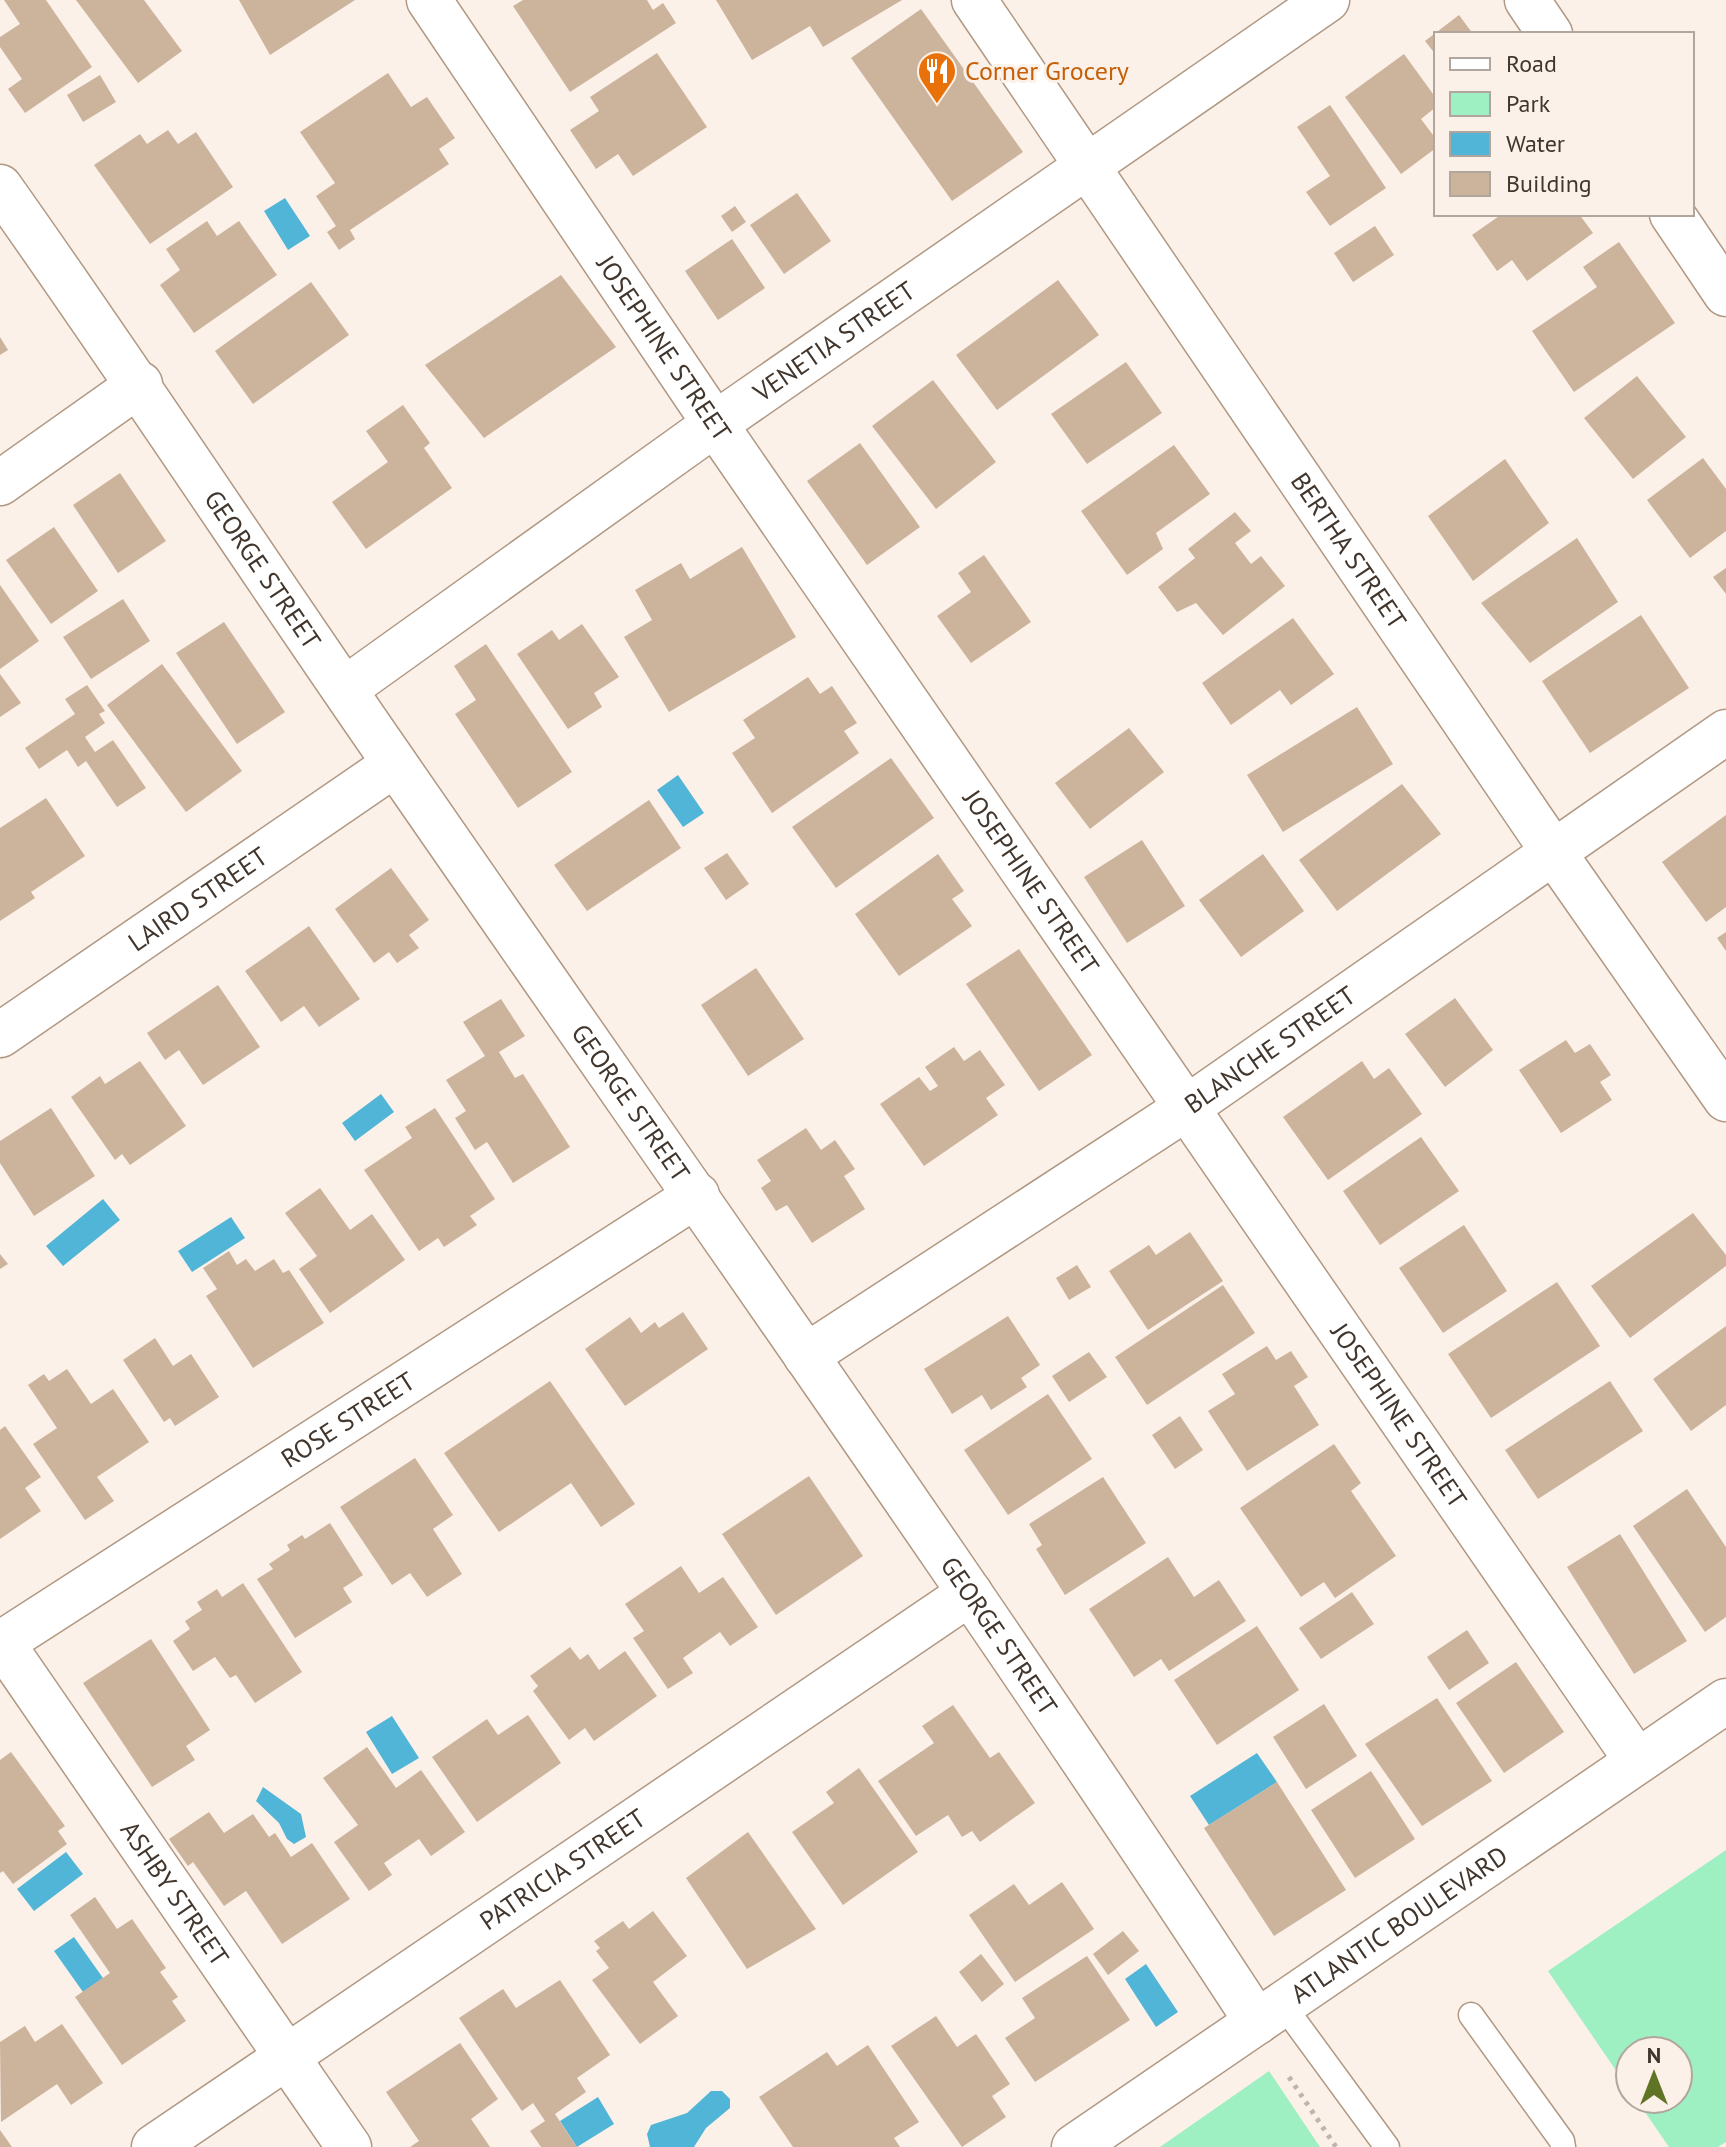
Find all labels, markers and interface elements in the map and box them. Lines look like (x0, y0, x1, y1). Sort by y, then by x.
legend (1434, 32, 1694, 216)
text: Road (1506, 48, 1557, 79)
restaurant icon: Corner Grocery (916, 50, 958, 105)
place label: Corner Grocery (965, 54, 1129, 87)
text: Park (1506, 88, 1551, 119)
text: Water (1506, 128, 1565, 159)
text: Building (1506, 168, 1592, 199)
street label: JOSEPHINE STREET (589, 248, 739, 447)
street label: VENETIA STREET (746, 274, 921, 409)
street label: BERTHA STREET (1284, 466, 1414, 635)
street label: GEORGE STREET (197, 484, 328, 655)
street label: JOSEPHINE STREET (956, 782, 1107, 981)
street label: LAIRD STREET (122, 839, 274, 958)
street label: BLANCHE STREET (1178, 978, 1362, 1120)
street label: GEORGE STREET (565, 1017, 697, 1188)
street label: JOSEPHINE STREET (1323, 1316, 1474, 1514)
street label: ROSE STREET (275, 1364, 421, 1475)
street label: GEORGE STREET (934, 1550, 1065, 1721)
street label: PATRICIA STREET (473, 1801, 652, 1937)
street label: ASHBY STREET (114, 1815, 236, 1972)
street label: ATLANTIC BOULEVARD (1284, 1838, 1514, 2010)
north arrow (1614, 2035, 1694, 2115)
text: N (1647, 2041, 1661, 2069)

